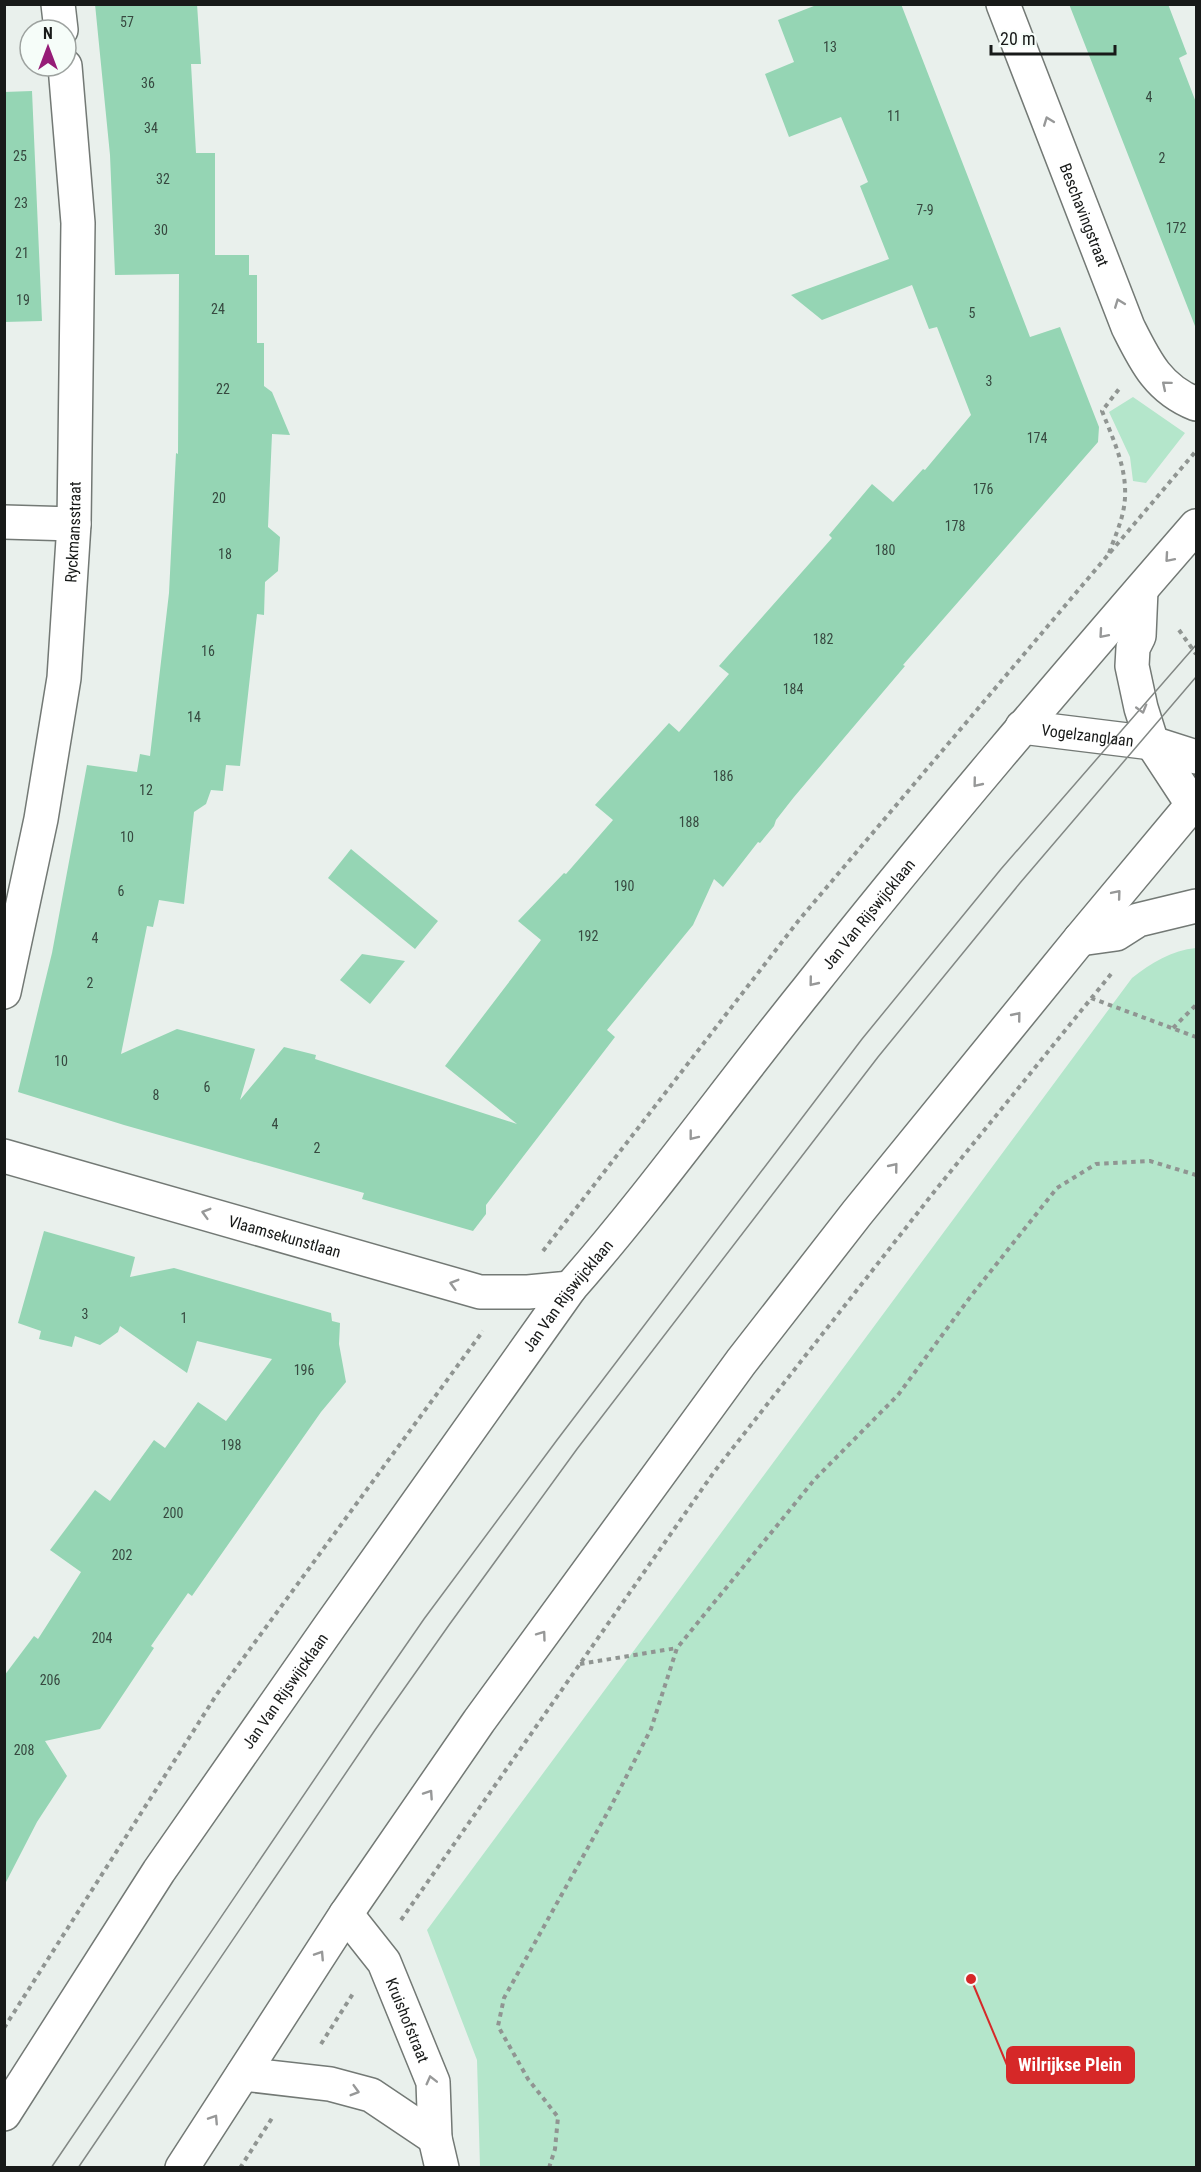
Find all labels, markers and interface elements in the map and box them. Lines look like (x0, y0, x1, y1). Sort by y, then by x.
house number: 57 (120, 14, 134, 30)
north arrow (18, 18, 78, 78)
scale bar (991, 18, 1116, 56)
text: N (43, 24, 53, 43)
text: 20 m (1000, 28, 1035, 49)
house number: 13 (823, 39, 837, 55)
house number: 36 (141, 75, 155, 91)
house number: 4 (1146, 89, 1153, 105)
house number: 11 (887, 108, 901, 124)
one-way arrow (1043, 117, 1056, 127)
house number: 34 (144, 120, 158, 136)
house number: 25 (13, 148, 27, 164)
house number: 2 (1159, 150, 1166, 166)
street label: Beschavingstraat (1056, 160, 1113, 269)
house number: 32 (156, 171, 170, 187)
house number: 23 (14, 195, 28, 211)
house number: 7-9 (916, 202, 934, 218)
house number: 172 (1166, 220, 1186, 236)
house number: 30 (154, 222, 168, 238)
house number: 21 (15, 245, 29, 261)
house number: 19 (16, 292, 30, 308)
one-way arrow (1114, 298, 1126, 309)
house number: 24 (211, 301, 225, 317)
house number: 5 (969, 305, 976, 321)
house number: 3 (986, 373, 992, 389)
house number: 22 (216, 381, 230, 397)
one-way arrow (1162, 381, 1173, 392)
house number: 174 (1027, 430, 1047, 446)
street label: Ryckmansstraat (61, 481, 84, 583)
house number: 176 (973, 481, 993, 497)
house number: 20 (212, 490, 226, 506)
house number: 178 (945, 518, 965, 534)
house number: 180 (875, 542, 895, 558)
house number: 18 (218, 546, 232, 562)
one-way arrow (1165, 551, 1176, 562)
one-way arrow (1099, 627, 1110, 638)
house number: 182 (813, 631, 833, 647)
house number: 16 (201, 643, 215, 659)
house number: 184 (783, 681, 803, 697)
one-way arrow (1135, 703, 1147, 714)
house number: 14 (187, 709, 201, 725)
street label: Vogelzanglaan (1040, 720, 1135, 750)
house number: 186 (713, 768, 733, 784)
one-way arrow (973, 776, 984, 787)
house number: 12 (139, 782, 153, 798)
house number: 188 (679, 814, 699, 830)
house number: 10 (120, 829, 134, 845)
street label: Jan Van Rijswijcklaan (818, 855, 919, 973)
house number: 190 (614, 878, 634, 894)
house number: 6 (118, 883, 125, 899)
one-way arrow (1110, 890, 1121, 901)
house number: 192 (578, 928, 598, 944)
house number: 4 (92, 930, 99, 946)
house number: 2 (87, 975, 94, 991)
one-way arrow (809, 976, 820, 987)
one-way arrow (1009, 1012, 1020, 1023)
house number: 10 (54, 1053, 68, 1069)
house number: 6 (204, 1079, 211, 1095)
house number: 8 (153, 1087, 160, 1103)
house number: 4 (272, 1116, 279, 1132)
one-way arrow (689, 1129, 700, 1140)
house number: 2 (314, 1140, 321, 1156)
one-way arrow (886, 1163, 897, 1174)
one-way arrow (201, 1208, 212, 1220)
street label: Vlaamsekunstlaan (226, 1211, 343, 1261)
street label: Jan Van Rijswijcklaan (518, 1236, 617, 1355)
one-way arrow (449, 1279, 460, 1291)
house number: 3 (82, 1306, 88, 1322)
house number: 1 (181, 1310, 187, 1326)
house number: 196 (294, 1362, 314, 1378)
house number: 198 (221, 1437, 241, 1453)
house number: 200 (163, 1505, 183, 1521)
house number: 202 (112, 1547, 132, 1563)
street label: Jan Van Rijswijcklaan (238, 1629, 332, 1752)
house number: 204 (92, 1630, 112, 1646)
one-way arrow (535, 1630, 546, 1641)
house number: 206 (40, 1672, 60, 1688)
house number: 208 (14, 1742, 34, 1758)
one-way arrow (422, 1789, 433, 1800)
one-way arrow (313, 1951, 324, 1962)
street label: Kruishofstraat (382, 1975, 434, 2066)
callout: Wilrijkse Plein (1007, 2047, 1134, 2083)
text: Wilrijkse Plein (1018, 2054, 1122, 2075)
one-way arrow (425, 2075, 438, 2085)
one-way arrow (349, 2084, 360, 2096)
one-way arrow (206, 2114, 217, 2125)

